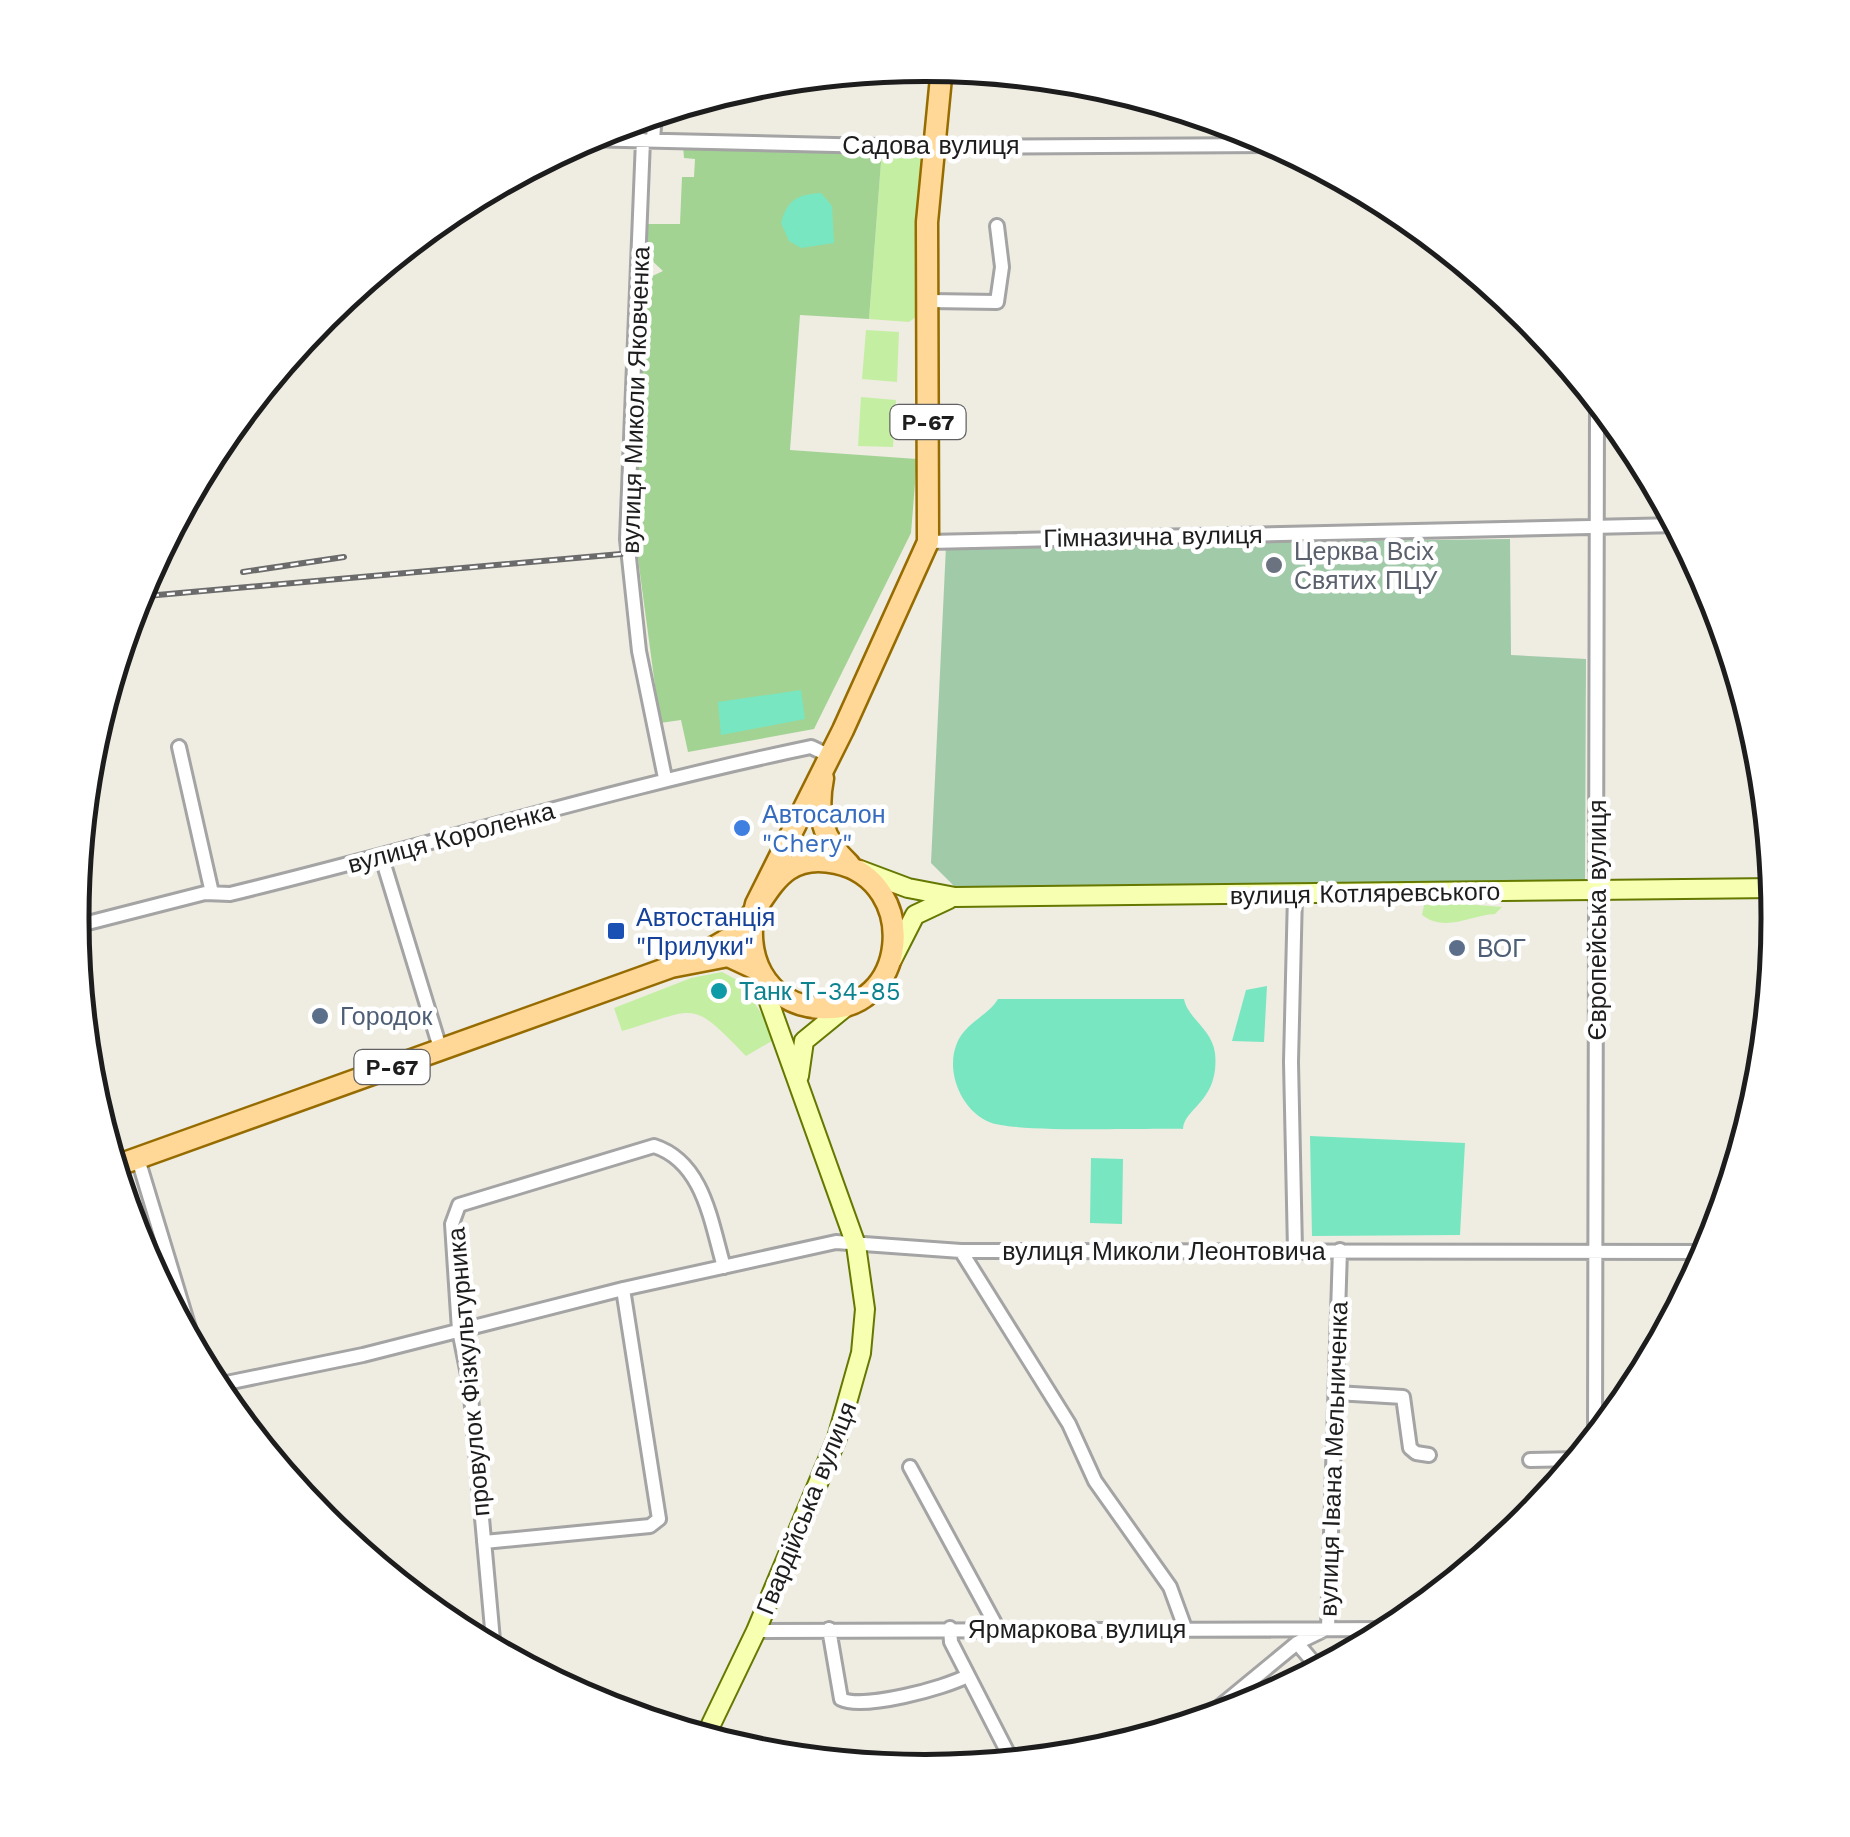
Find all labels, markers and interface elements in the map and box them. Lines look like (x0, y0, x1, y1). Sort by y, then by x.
street label: Садова вулиця (842, 131, 1020, 160)
street label: вулиця Миколи Яковченка (616, 246, 655, 554)
road number: Р-67 (890, 405, 966, 439)
street label: Гімназична вулиця (1043, 520, 1263, 553)
place label: Церква Всіх Святих ПЦУ (1294, 537, 1437, 595)
marker: Церква Всіх Святих ПЦУ (1263, 554, 1285, 576)
street label: вулиця Короленка (344, 796, 558, 879)
place label: Автосалон "Chery" (762, 800, 885, 858)
street label: Європейська вулиця (1583, 800, 1612, 1041)
marker: Автосалон "Chery" (731, 817, 753, 839)
street label: вулиця Котляревського (1230, 877, 1500, 910)
place label: Автостанція "Прилуки" (636, 903, 775, 961)
marker: Автостанція "Прилуки" (605, 920, 627, 942)
place label: ВОГ (1477, 934, 1526, 963)
marker: ВОГ (1446, 937, 1468, 959)
place label: Танк Т-34-85 (739, 977, 901, 1006)
marker: Танк Т-34-85 (708, 980, 730, 1002)
place label: Городок (340, 1002, 434, 1031)
marker: Городок (309, 1005, 331, 1027)
road number: Р-67 (354, 1050, 430, 1084)
street label: провулок Фізкультурника (441, 1226, 496, 1518)
street label: вулиця Миколи Леонтовича (1002, 1237, 1326, 1266)
street label: вулиця Івана Мельниченка (1314, 1301, 1353, 1617)
street label: Гвардійська вулиця (750, 1398, 862, 1619)
street label: Ярмаркова вулиця (968, 1615, 1186, 1644)

